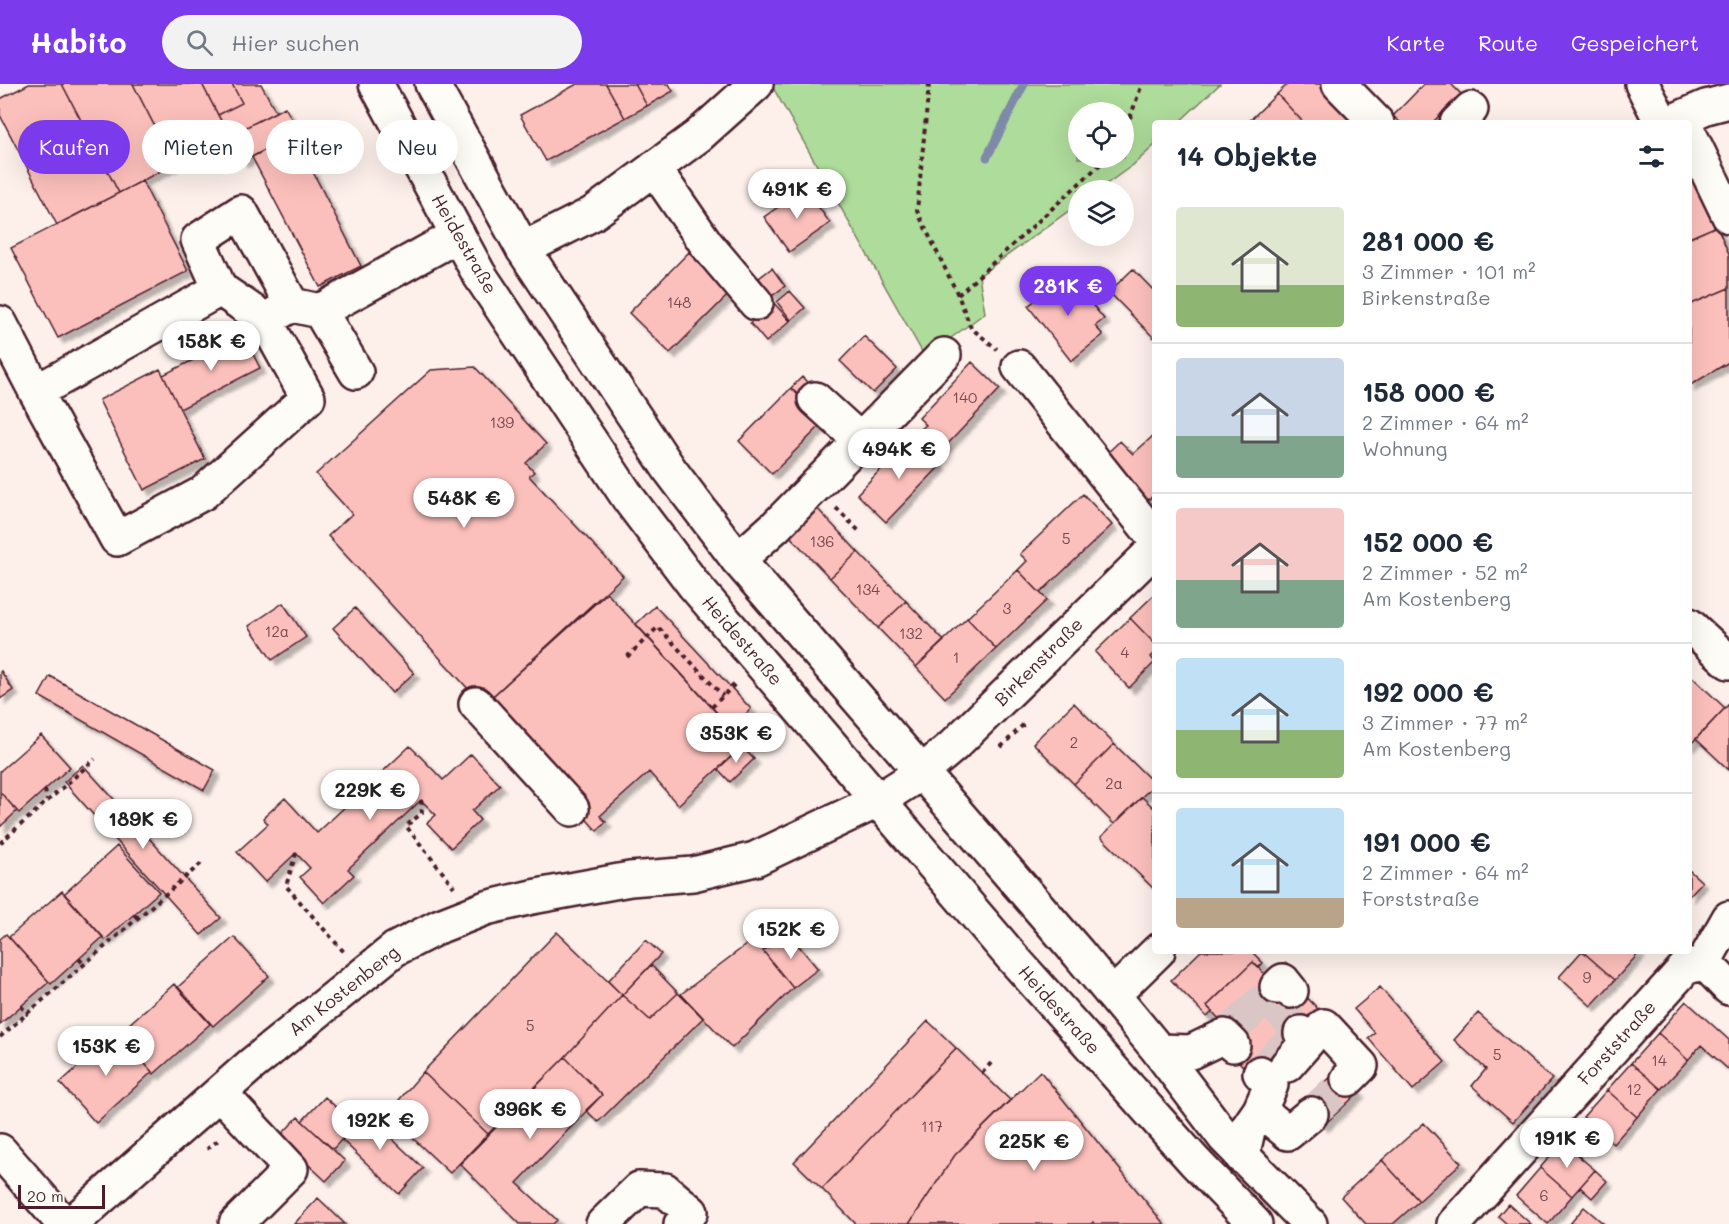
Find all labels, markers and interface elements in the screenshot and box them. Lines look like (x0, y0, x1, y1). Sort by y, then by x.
search box (162, 15, 582, 69)
text: Habito (30, 24, 126, 60)
icon: search (183, 26, 216, 59)
text: Hier suchen (231, 28, 359, 57)
text: Karte (1387, 29, 1445, 56)
text: Route (1478, 29, 1538, 56)
text: Gespeichert (1571, 29, 1699, 56)
map controls (1068, 102, 1134, 246)
button: locate (1068, 102, 1134, 168)
chip: Kaufen (18, 120, 130, 174)
chip: Mieten (142, 120, 254, 174)
chip: Filter (266, 120, 364, 174)
chip: Neu (376, 120, 458, 174)
text: 14 Objekte (1176, 139, 1317, 173)
icon: filters (1635, 140, 1668, 173)
pin: 491K € (748, 169, 846, 220)
text: 491K € (762, 175, 832, 201)
button: layers (1068, 180, 1134, 246)
street label: Heidestraße (427, 189, 503, 298)
text: 281 000 € (1362, 224, 1494, 258)
icon: home (1224, 231, 1296, 303)
text: 3 Zimmer · 101 m² (1362, 258, 1536, 284)
pin: 281K € (1019, 266, 1117, 317)
text: 281K € (1033, 272, 1103, 298)
text: Birkenstraße (1362, 284, 1491, 310)
house number: 148 (667, 292, 691, 312)
pin: 158K € (162, 321, 260, 372)
text: 158K € (176, 327, 246, 353)
text: 158 000 € (1362, 375, 1495, 409)
icon: home (1224, 382, 1296, 454)
house number: 140 (953, 387, 977, 407)
text: 2 Zimmer · 64 m² (1362, 409, 1529, 435)
house number: 139 (490, 412, 514, 432)
pin: 494K € (850, 429, 948, 480)
text: 494K € (862, 435, 936, 461)
text: Wohnung (1362, 435, 1447, 461)
pin: 548K € (415, 478, 513, 529)
text: 548K € (427, 484, 501, 510)
text: 152 000 € (1362, 525, 1493, 559)
house number: 5 (1062, 528, 1070, 548)
house number: 136 (810, 531, 834, 551)
icon: home (1224, 532, 1296, 604)
text: 2 Zimmer · 52 m² (1362, 559, 1528, 585)
house number: 134 (856, 579, 880, 599)
text: Am Kostenberg (1362, 585, 1511, 611)
street label: Heidestraße (697, 590, 788, 690)
house number: 3 (1003, 598, 1012, 618)
street label: Birkenstraße (989, 612, 1088, 711)
house number: 12a (265, 621, 289, 641)
house number: 132 (899, 623, 923, 643)
house number: 4 (1121, 642, 1130, 662)
house number: 1 (953, 647, 959, 667)
text: 192 000 € (1362, 675, 1494, 709)
icon: home (1224, 682, 1296, 754)
text: 3 Zimmer · 77 m² (1362, 709, 1528, 735)
pin: 353K € (687, 713, 785, 764)
text: 353K € (700, 719, 772, 745)
house number: 2 (1070, 732, 1078, 752)
text: Am Kostenberg (1362, 735, 1511, 761)
pin: 229K € (321, 770, 419, 821)
house number: 2a (1105, 773, 1123, 793)
text: 229K € (335, 776, 405, 802)
pin: 189K € (94, 799, 192, 850)
text: 189K € (108, 805, 178, 831)
text: 191 000 € (1362, 825, 1491, 859)
icon: home (1224, 832, 1296, 904)
text: 2 Zimmer · 64 m² (1362, 859, 1529, 885)
text: Forststraße (1362, 885, 1480, 911)
pin: 152K € (742, 909, 840, 960)
text: 152K € (757, 915, 825, 941)
street label: Am Kostenberg (283, 939, 404, 1041)
street label: Heidestraße (1014, 960, 1106, 1059)
house number: 9 (1583, 967, 1592, 987)
street label: Forststraße (1572, 995, 1661, 1090)
house number: 5 (526, 1015, 534, 1035)
pin: 153K € (57, 1026, 155, 1077)
text: 153K € (71, 1032, 141, 1058)
house number: 5 (1493, 1044, 1501, 1064)
house number: 14 (1651, 1050, 1667, 1070)
house number: 12 (1626, 1079, 1642, 1099)
pin: 396K € (481, 1089, 579, 1140)
text: 396K € (494, 1095, 566, 1121)
pin: 192K € (331, 1100, 429, 1151)
text: 192K € (346, 1106, 414, 1132)
house number: 117 (921, 1116, 943, 1136)
pin: 191K € (1518, 1118, 1616, 1169)
pin: 225K € (985, 1121, 1083, 1172)
text: 191K € (1534, 1124, 1600, 1150)
text: 225K € (999, 1127, 1069, 1153)
scale bar (18, 1182, 105, 1210)
text: 20 m (27, 1185, 64, 1206)
house number: 6 (1539, 1185, 1549, 1205)

